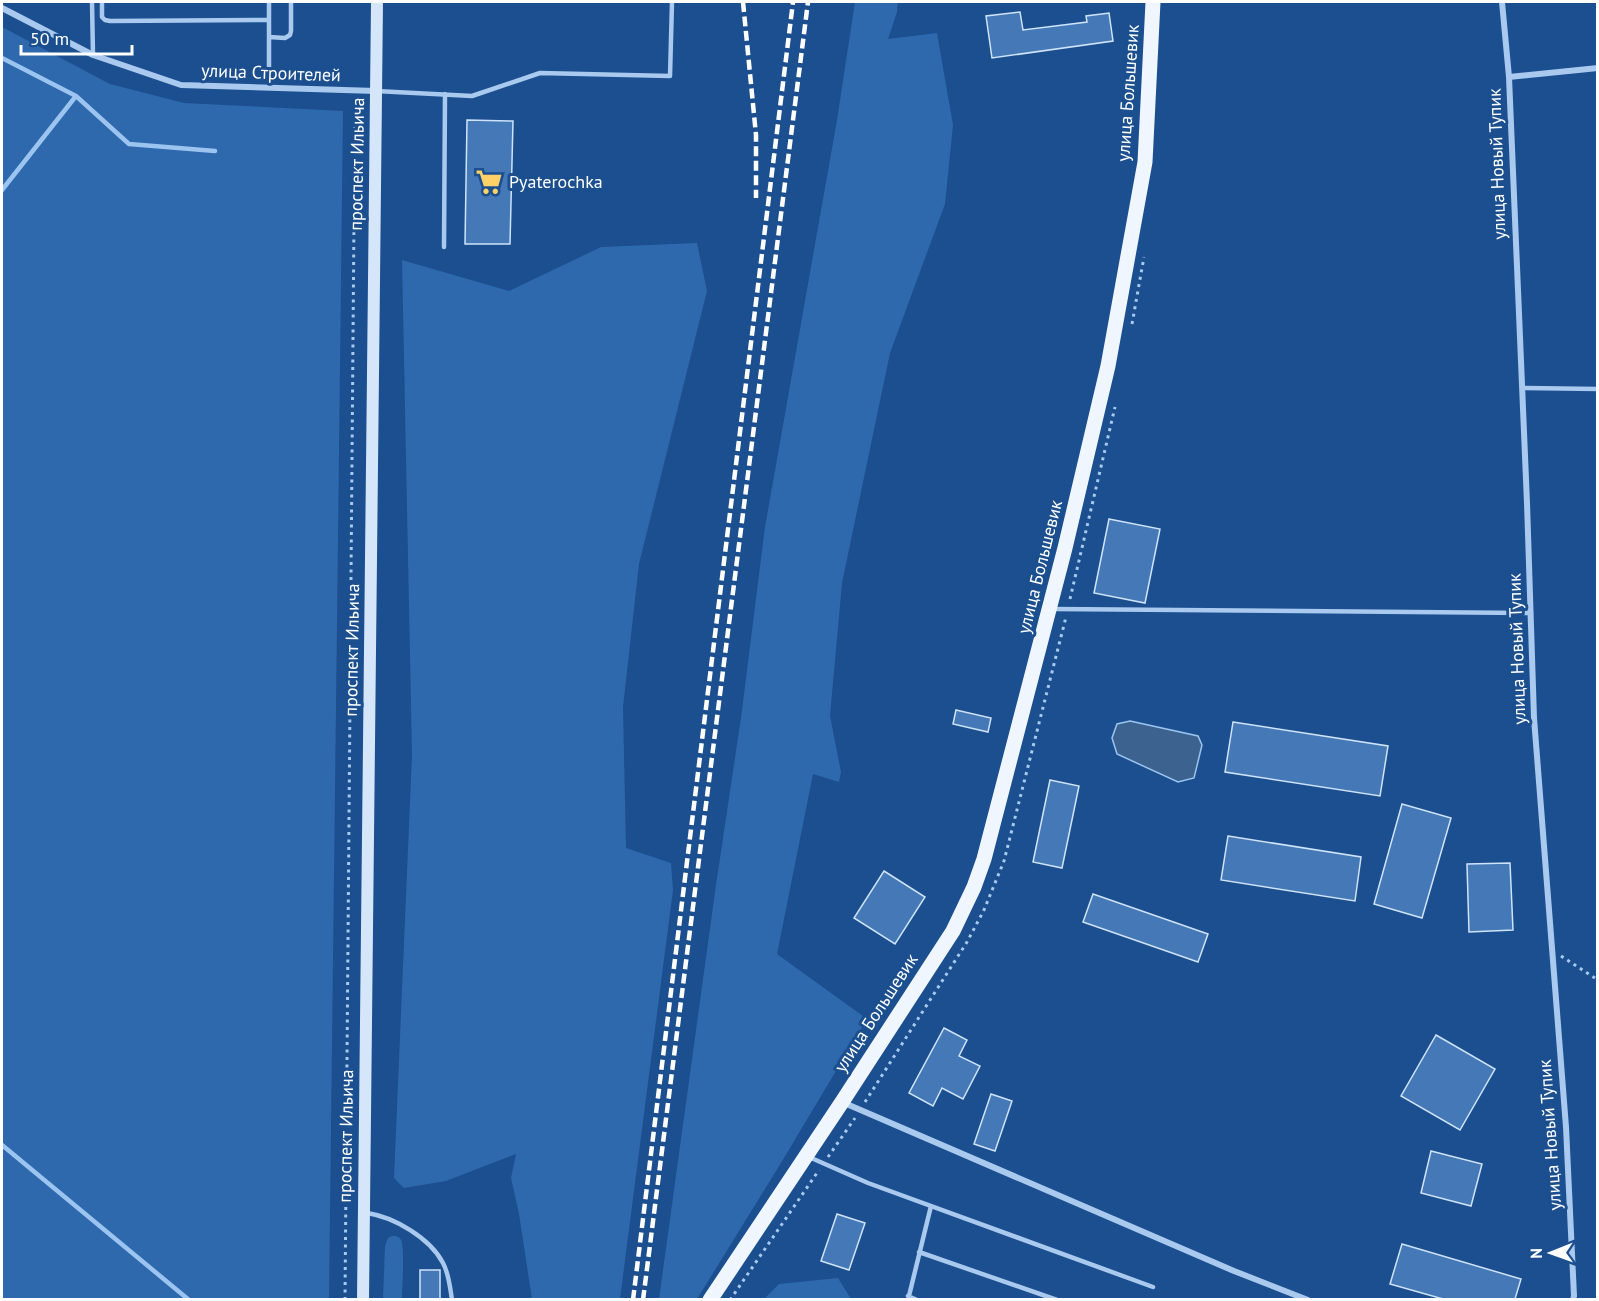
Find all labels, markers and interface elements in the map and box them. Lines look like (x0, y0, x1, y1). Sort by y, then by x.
scale bar (21, 18, 132, 56)
street label: улица Большевик (1111, 23, 1144, 162)
text: 50 m (30, 27, 69, 50)
street label: улица Строителей (201, 59, 341, 86)
street label: улица Новый Тупик (1482, 88, 1511, 240)
street label: проспект Ильича (344, 97, 369, 231)
supermarket icon: Pyaterochka (474, 167, 504, 197)
place label: Pyaterochka (509, 170, 603, 193)
street label: улица Большевик (1012, 497, 1067, 636)
street label: улица Новый Тупик (1502, 573, 1531, 725)
street label: проспект Ильича (339, 583, 364, 717)
street label: улица Большевик (829, 949, 923, 1077)
street label: улица Новый Тупик (1533, 1058, 1566, 1211)
street label: проспект Ильича (333, 1069, 358, 1203)
north arrow (1521, 1223, 1581, 1283)
text: N (1526, 1248, 1546, 1259)

